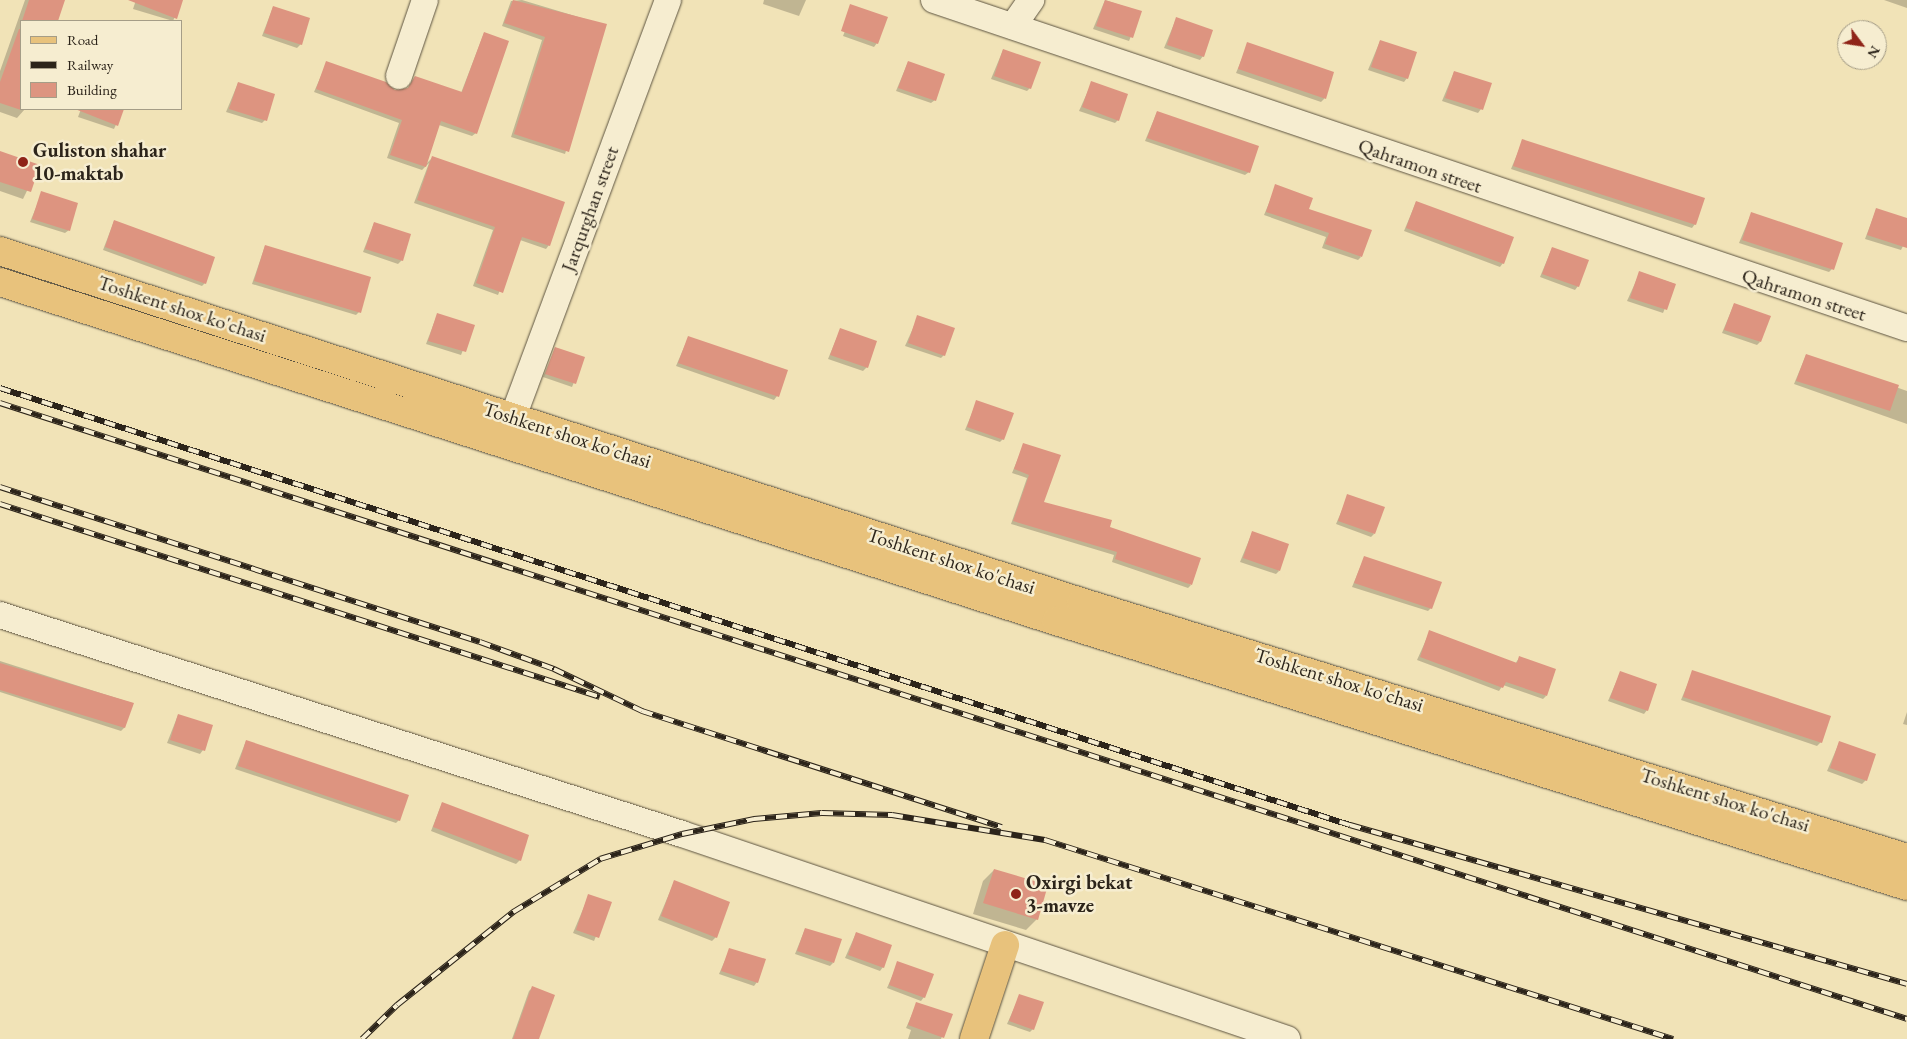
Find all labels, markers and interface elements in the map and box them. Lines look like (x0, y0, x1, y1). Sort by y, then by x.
legend (20, 20, 182, 110)
north arrow (1837, 20, 1887, 70)
text: Road (67, 30, 98, 49)
text: N (1863, 43, 1885, 62)
text: Railway (67, 55, 113, 74)
text: Building (67, 80, 117, 99)
street label: Qahramon street (1355, 134, 1485, 198)
place label: Guliston shahar 10-maktab (33, 138, 166, 185)
street label: Jarqurghan street (556, 143, 624, 275)
marker: Guliston shahar 10-maktab (17, 156, 29, 168)
street label: Qahramon street (1739, 264, 1869, 326)
street label: Toshkent shox ko'chasi (95, 270, 269, 348)
street label: Toshkent shox ko'chasi (480, 396, 654, 474)
street label: Toshkent shox ko'chasi (864, 522, 1038, 600)
street label: Toshkent shox ko'chasi (1252, 643, 1426, 717)
street label: Toshkent shox ko'chasi (1638, 763, 1812, 837)
place label: Oxirgi bekat 3-mavze (1026, 870, 1132, 917)
marker: Oxirgi bekat 3-mavze (1010, 888, 1022, 900)

